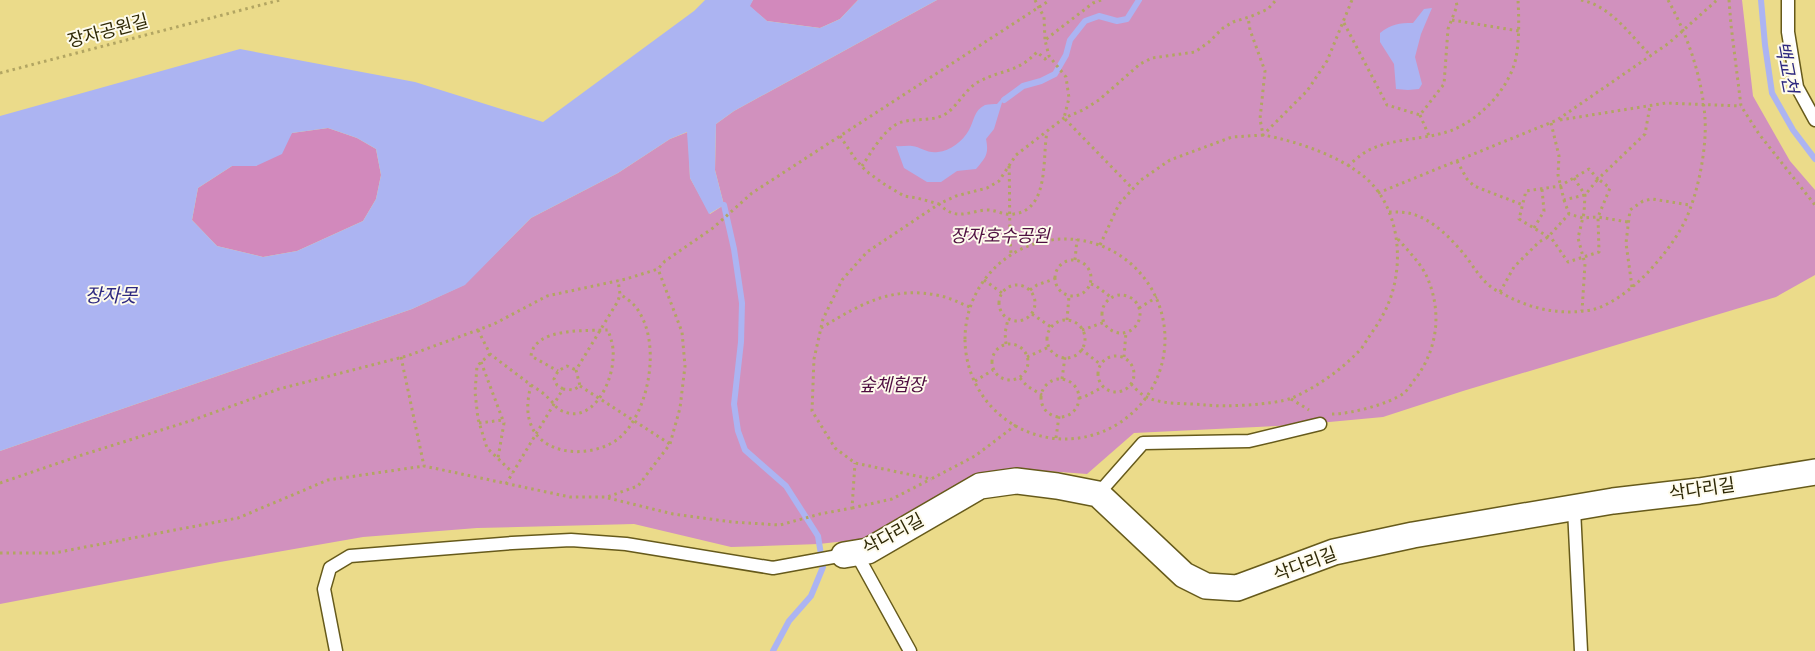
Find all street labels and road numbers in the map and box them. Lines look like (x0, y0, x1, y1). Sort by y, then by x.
street label: 장자공원길 (65, 8, 151, 53)
street label: 삭다리길 (1667, 472, 1736, 505)
street label: 삭다리길 (858, 507, 928, 560)
street label: 삭다리길 (1269, 540, 1340, 587)

